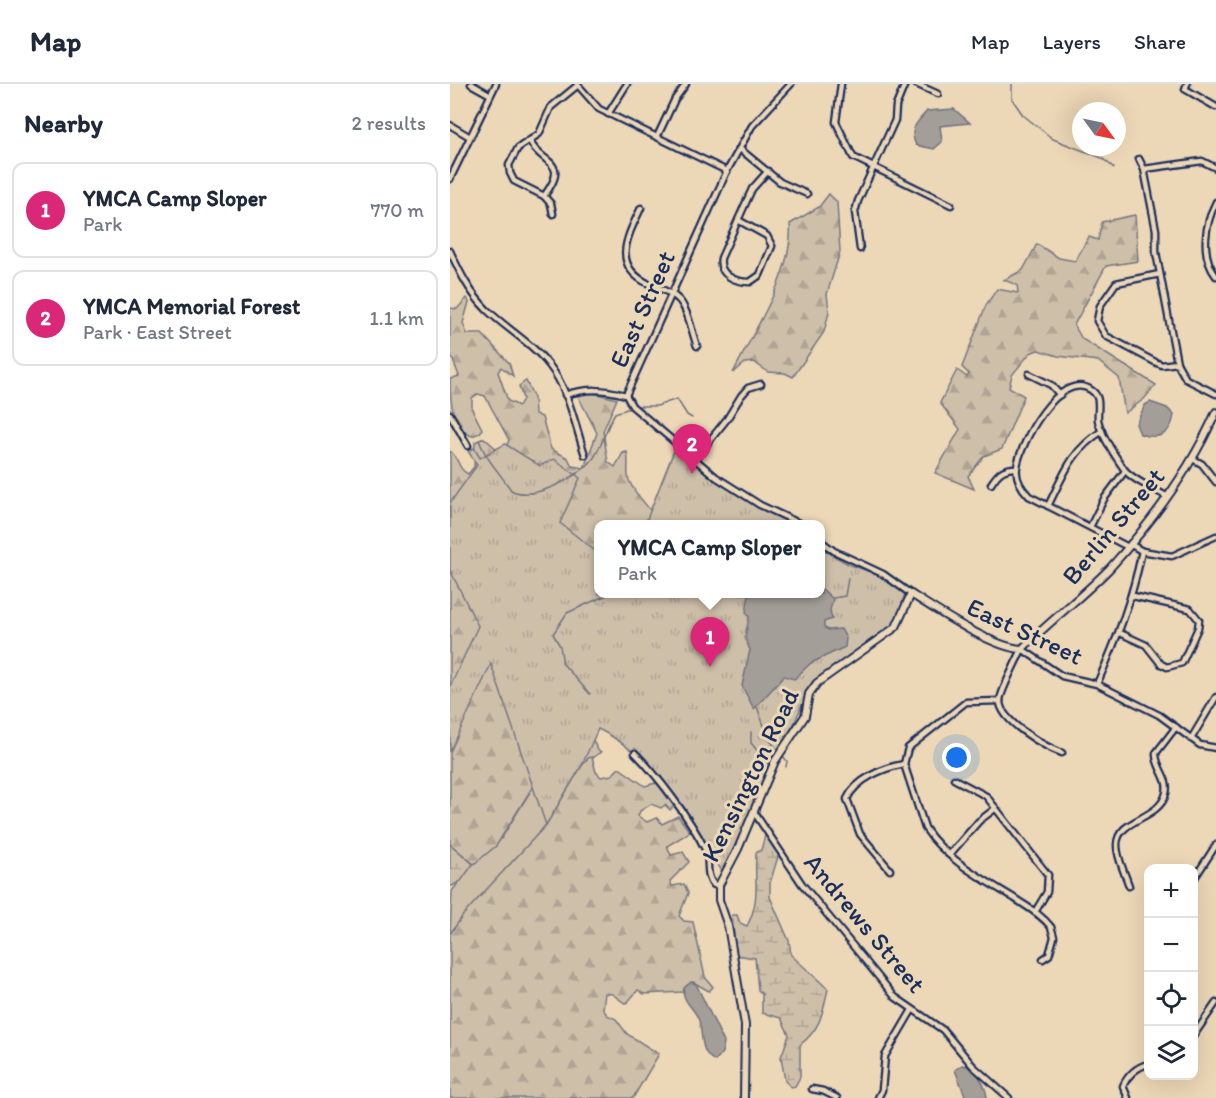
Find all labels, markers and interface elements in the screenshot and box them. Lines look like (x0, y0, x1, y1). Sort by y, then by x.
text: Map (30, 24, 81, 58)
text: Map (971, 29, 1010, 54)
text: Layers (1043, 29, 1101, 54)
text: Share (1134, 29, 1186, 54)
north arrow (1072, 102, 1126, 156)
text: Nearby (24, 107, 103, 139)
text: 2 results (352, 111, 426, 135)
text: YMCA Camp Sloper (83, 185, 267, 212)
text: 1 (41, 198, 50, 222)
text: 770 m (371, 198, 424, 222)
text: Park (83, 212, 122, 236)
street label: East Street (602, 245, 682, 372)
text: YMCA Memorial Forest (83, 293, 300, 320)
text: 2 (40, 306, 51, 330)
text: 1.1 km (370, 306, 424, 330)
text: Park · East Street (83, 320, 232, 344)
pin: 2 (672, 424, 712, 474)
street label: Berlin Street (1055, 461, 1171, 591)
popup (594, 520, 825, 598)
text: YMCA Camp Sloper (618, 534, 801, 561)
text: Park (618, 561, 657, 585)
street label: East Street (962, 590, 1088, 672)
pin: 1 (690, 618, 730, 667)
street label: Kensington Road (694, 682, 806, 867)
your location (942, 743, 971, 772)
street label: Andrews Street (797, 847, 933, 999)
map controls (1144, 864, 1198, 1080)
button: + (1144, 864, 1198, 918)
button: − (1144, 918, 1198, 972)
button: locate (1144, 972, 1198, 1026)
button: layers (1144, 1026, 1198, 1080)

